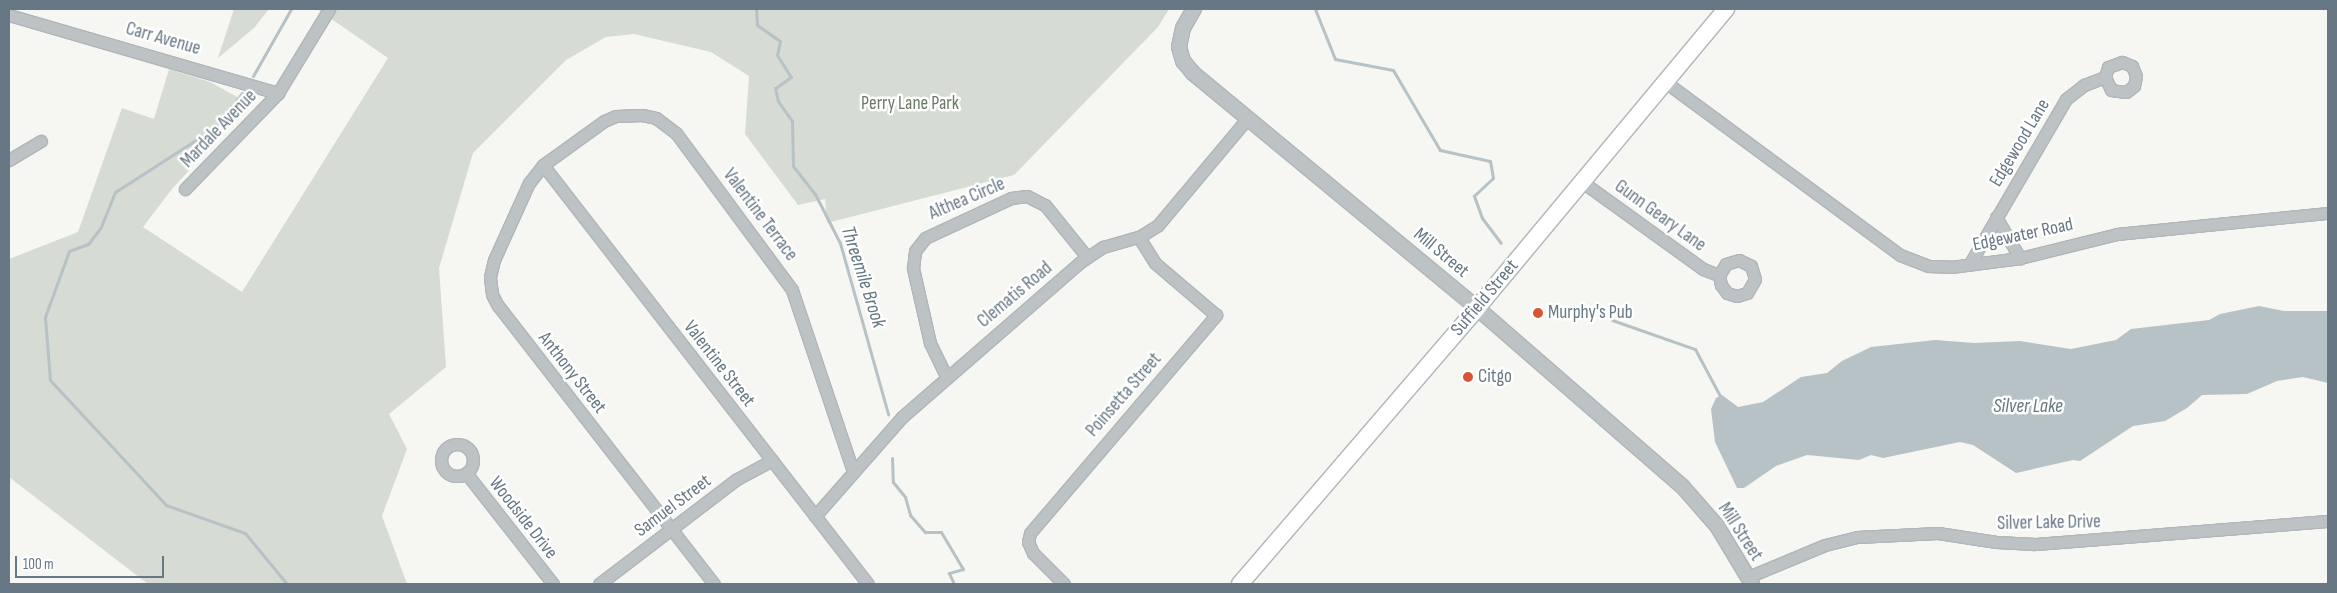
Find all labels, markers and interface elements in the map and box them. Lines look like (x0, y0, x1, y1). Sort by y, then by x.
street label: Carr Avenue (123, 17, 203, 61)
street label: Mardale Avenue (176, 85, 262, 173)
park label: Perry Lane Park (861, 93, 959, 115)
street label: Edgewood Lane (1985, 95, 2055, 191)
street label: Valentine Terrace (718, 164, 802, 266)
street label: Althea Circle (926, 173, 1008, 225)
street label: Gunn Geary Lane (1610, 175, 1710, 257)
street label: Edgewater Road (1971, 213, 2075, 257)
water label: Threemile Brook (835, 223, 891, 331)
street label: Mill Street (1409, 223, 1473, 283)
street label: Suffield Street (1446, 255, 1524, 341)
street label: Clematis Road (973, 257, 1057, 333)
place label: Murphy's Pub (1548, 302, 1633, 324)
marker: Murphy's Pub (1532, 307, 1544, 319)
street label: Valentine Street (678, 316, 760, 412)
street label: Anthony Street (533, 328, 611, 418)
street label: Poinsetta Street (1081, 348, 1167, 442)
place label: Citgo (1478, 366, 1512, 388)
marker: Citgo (1462, 371, 1474, 383)
water label: Silver Lake (1993, 394, 2063, 418)
street label: Samuel Street (630, 470, 716, 542)
street label: Woodside Drive (484, 472, 562, 564)
street label: Mill Street (1713, 499, 1767, 565)
street label: Silver Lake Drive (1997, 511, 2101, 535)
scale bar (18, 546, 166, 578)
text: 100 m (23, 555, 54, 574)

